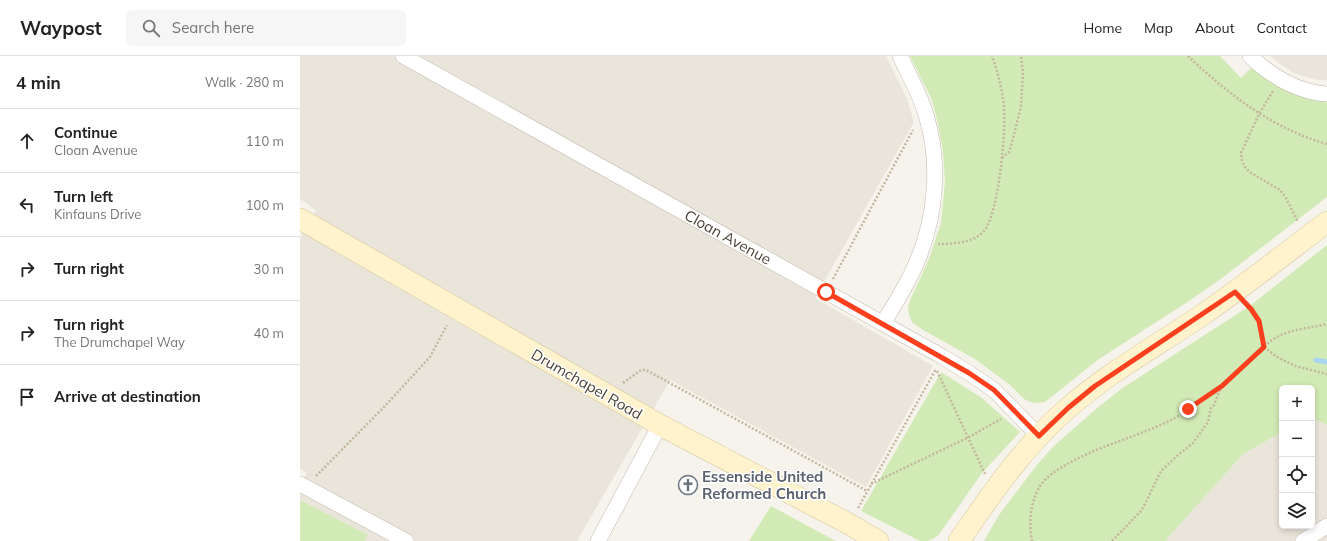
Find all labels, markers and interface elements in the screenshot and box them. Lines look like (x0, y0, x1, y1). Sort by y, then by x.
search box (126, 10, 406, 46)
text: Waypost (20, 16, 102, 40)
icon: search (140, 17, 162, 39)
text: Search here (172, 18, 254, 37)
text: Home (1083, 19, 1122, 37)
text: Map (1144, 19, 1173, 37)
text: About (1195, 19, 1235, 37)
text: Contact (1257, 19, 1307, 37)
text: 4 min (16, 72, 61, 93)
text: Walk · 280 m (205, 74, 284, 90)
text: Continue (54, 123, 117, 142)
icon: ahead (16, 130, 38, 152)
text: 110 m (246, 133, 284, 149)
text: Cloan Avenue (54, 142, 138, 158)
text: Turn left (54, 187, 113, 206)
icon: left (16, 194, 38, 216)
text: 100 m (246, 197, 284, 213)
street label: Cloan Avenue (681, 205, 775, 269)
text: Kinfauns Drive (54, 206, 141, 222)
icon: right (16, 258, 38, 280)
text: Turn right (54, 259, 124, 278)
text: 30 m (254, 261, 284, 277)
route start (817, 283, 835, 301)
text: Turn right (54, 315, 124, 334)
icon: right (16, 322, 38, 344)
text: 40 m (254, 325, 284, 341)
text: The Drumchapel Way (54, 334, 185, 350)
street label: Drumchapel Road (528, 344, 646, 424)
map controls (1279, 385, 1315, 529)
button: + (1279, 385, 1315, 421)
icon: arrive (16, 386, 38, 408)
text: Arrive at destination (54, 387, 201, 406)
route end (1179, 400, 1197, 418)
button: − (1279, 421, 1315, 457)
button: locate (1279, 457, 1315, 493)
place label: Essenside United Reformed Church (702, 467, 826, 503)
church icon: Essenside United Reformed Church (677, 474, 699, 496)
button: layers (1279, 493, 1315, 529)

